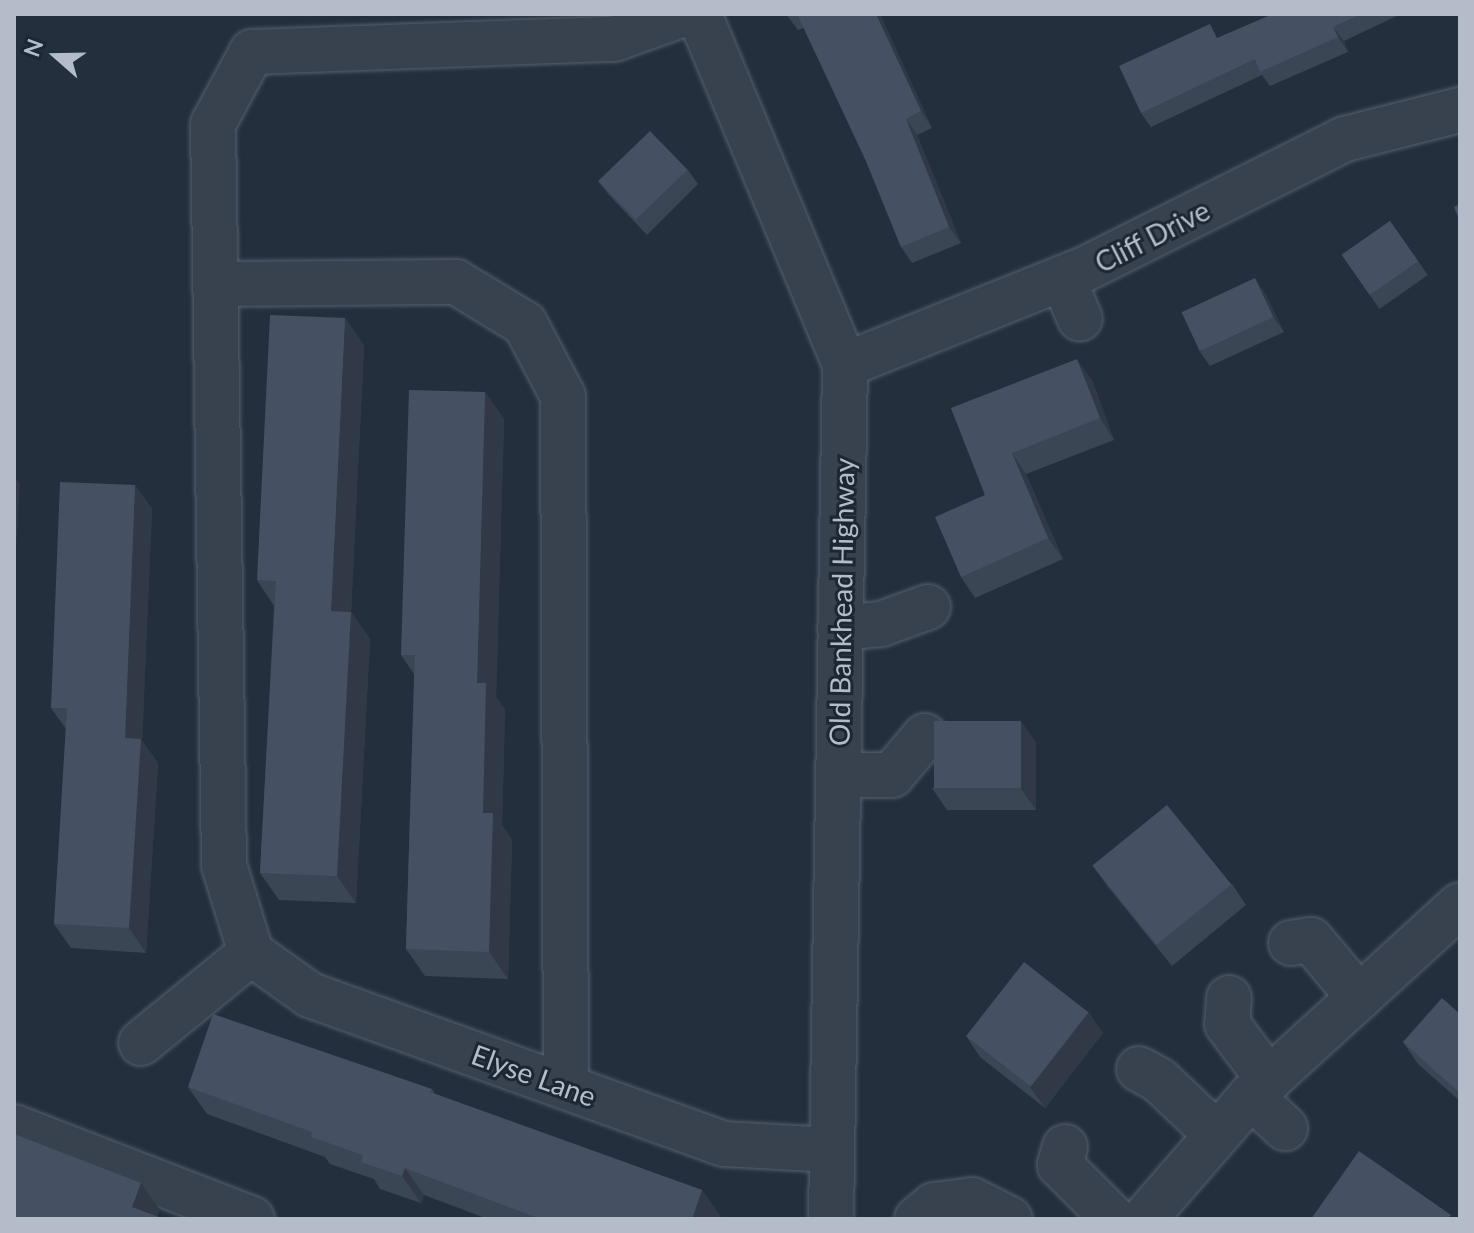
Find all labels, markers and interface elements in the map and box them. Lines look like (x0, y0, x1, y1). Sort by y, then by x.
north arrow (16, 16, 96, 96)
text: N (17, 35, 49, 60)
street label: Cliff Drive (1089, 193, 1215, 279)
street label: Old Bankhead Highway (822, 458, 860, 746)
street label: Elyse Lane (467, 1037, 601, 1113)

